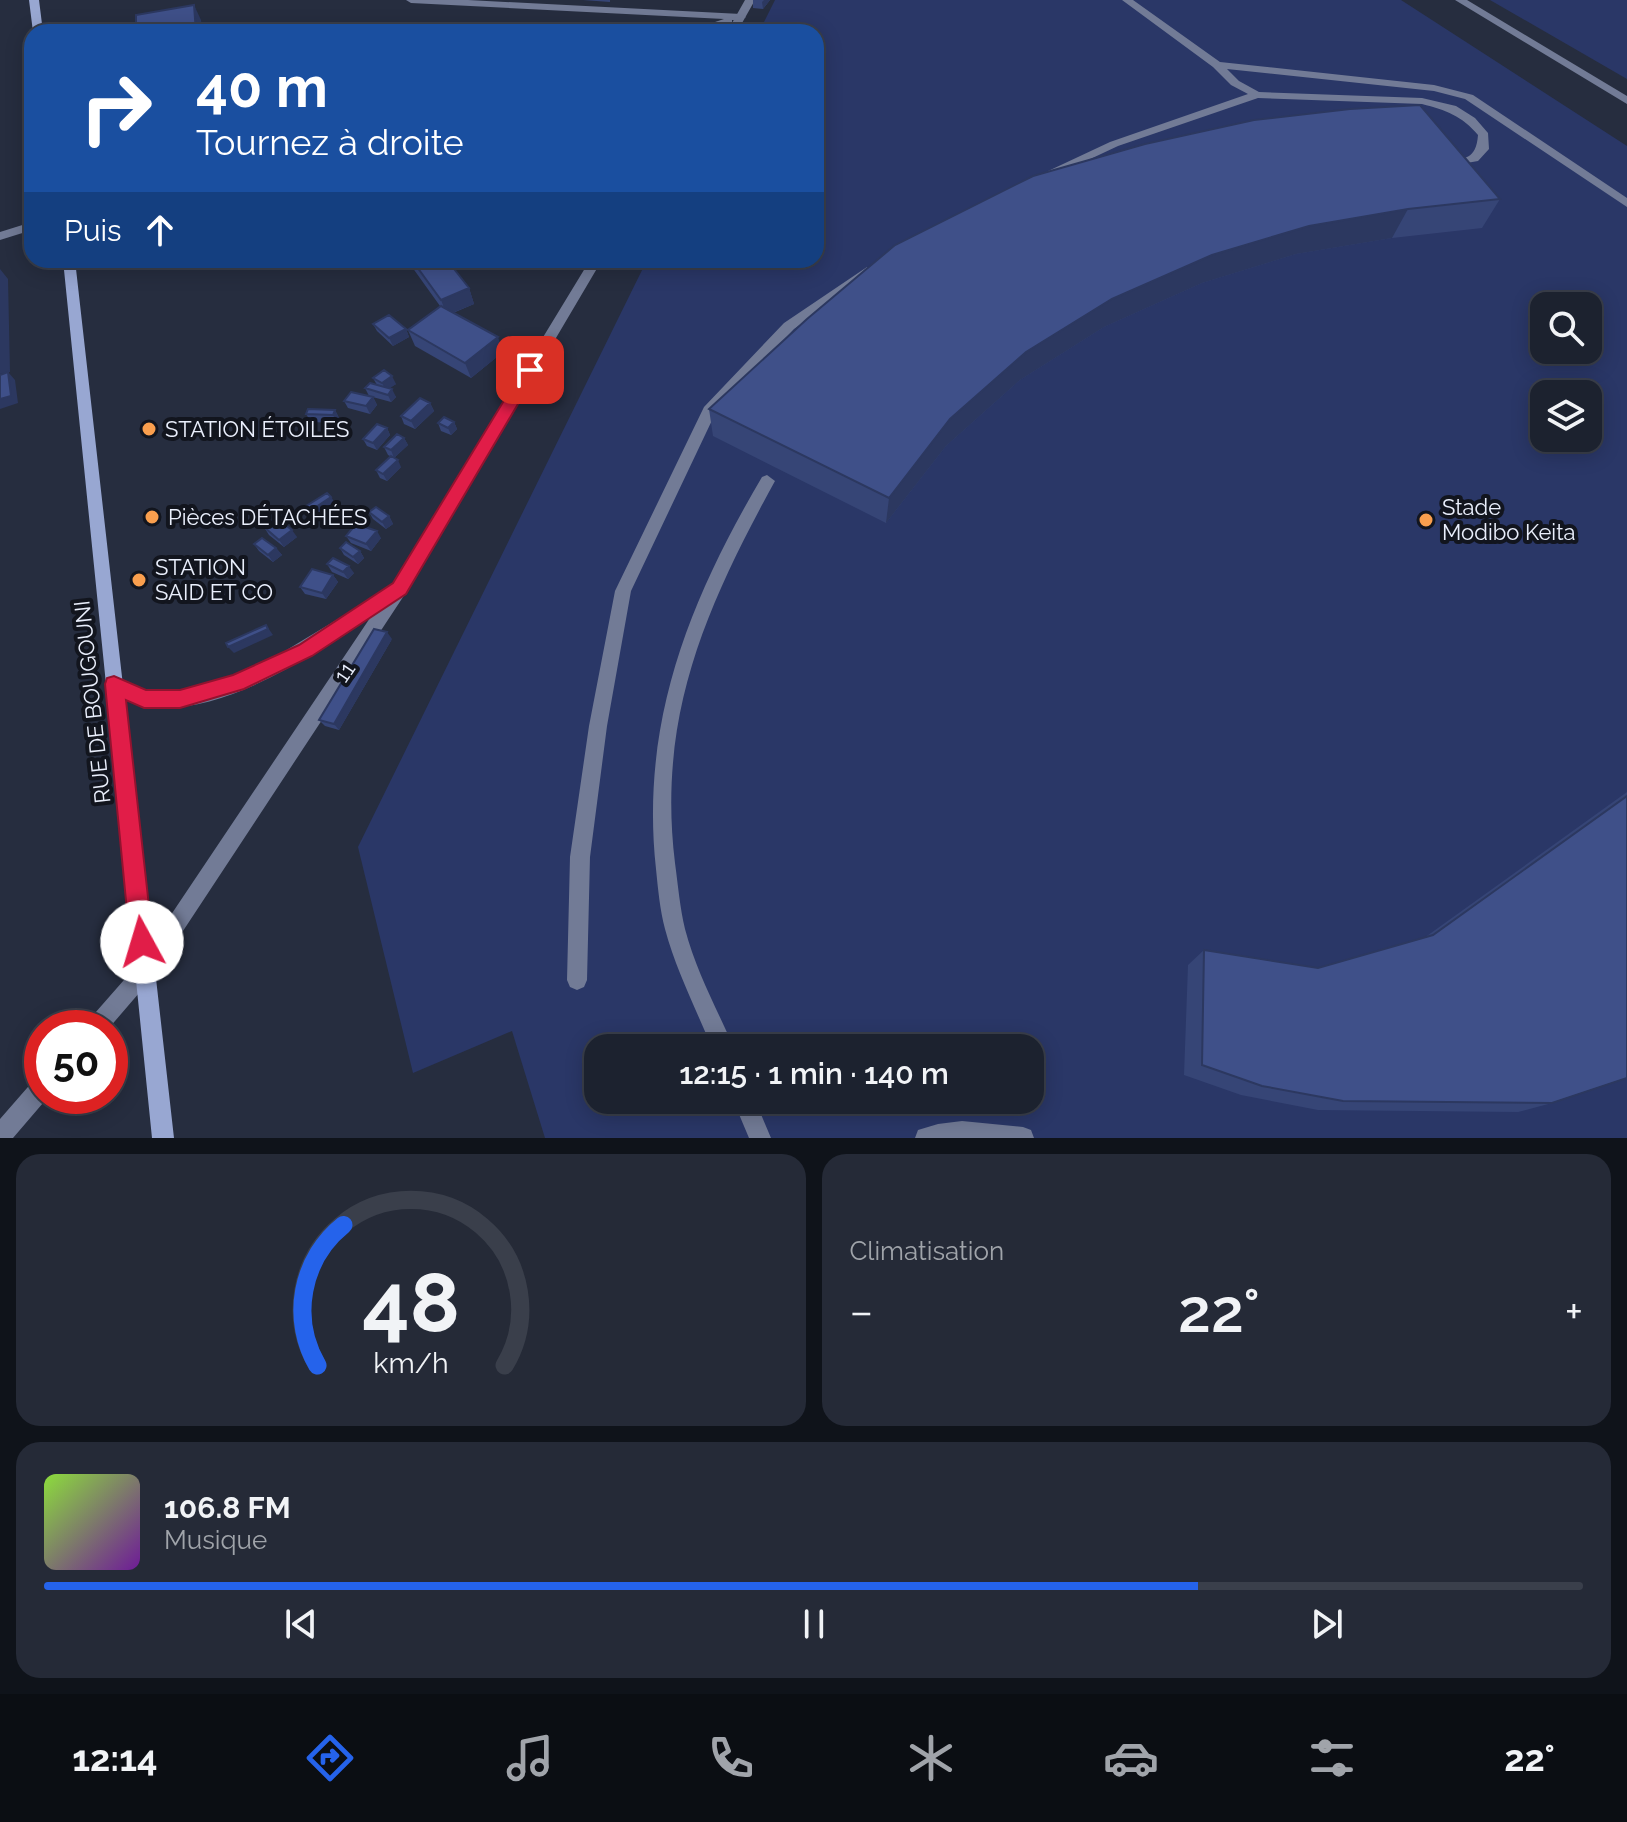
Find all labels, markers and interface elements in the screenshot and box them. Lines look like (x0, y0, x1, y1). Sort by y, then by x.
text: 40 m (196, 54, 328, 120)
icon: right (64, 56, 168, 160)
text: Tournez à droite (196, 121, 464, 163)
icon: ahead (138, 208, 182, 252)
text: Puis (64, 213, 122, 248)
map controls (1530, 292, 1602, 452)
button: search (1530, 292, 1602, 364)
pin (496, 336, 564, 404)
icon: arrive (508, 348, 552, 392)
button: layers (1530, 380, 1602, 452)
place label: STATION ÉTOILES (165, 416, 349, 442)
marker: STATION ÉTOILES (140, 420, 158, 438)
place label: Stade Modibo Keita (1442, 494, 1576, 545)
place label: Pièces DÉTACHÉES (168, 504, 367, 530)
marker: Pièces DÉTACHÉES (143, 508, 161, 526)
marker: Stade Modibo Keita (1417, 511, 1435, 529)
place label: STATION SAID ET CO (155, 554, 273, 605)
marker: STATION SAID ET CO (130, 571, 148, 589)
street label: RUE DE BOUGOUNI (68, 599, 116, 805)
street label: 11 (328, 657, 360, 687)
position arrow (100, 900, 184, 984)
speed limit sign: 50 (24, 1010, 128, 1114)
text: 12:15 · 1 min · 140 m (679, 1056, 949, 1091)
text: Climatisation (850, 1236, 1004, 1266)
text: 48 (362, 1254, 460, 1351)
text: 22° (1178, 1276, 1260, 1346)
text: − (850, 1286, 873, 1337)
text: + (1565, 1286, 1583, 1337)
text: km/h (373, 1346, 448, 1380)
text: 106.8 FM (164, 1490, 291, 1525)
text: Musique (164, 1525, 267, 1555)
icon: previous (279, 1602, 323, 1646)
icon: pause (792, 1602, 836, 1646)
icon: next (1305, 1602, 1349, 1646)
icon: directions (302, 1730, 358, 1786)
icon: music (502, 1730, 558, 1786)
icon: phone (703, 1730, 759, 1786)
icon: climate (903, 1730, 959, 1786)
icon: car (1103, 1730, 1159, 1786)
icon: filters (1304, 1730, 1360, 1786)
text: 12:14 (72, 1737, 158, 1779)
text: 22° (1504, 1737, 1555, 1779)

